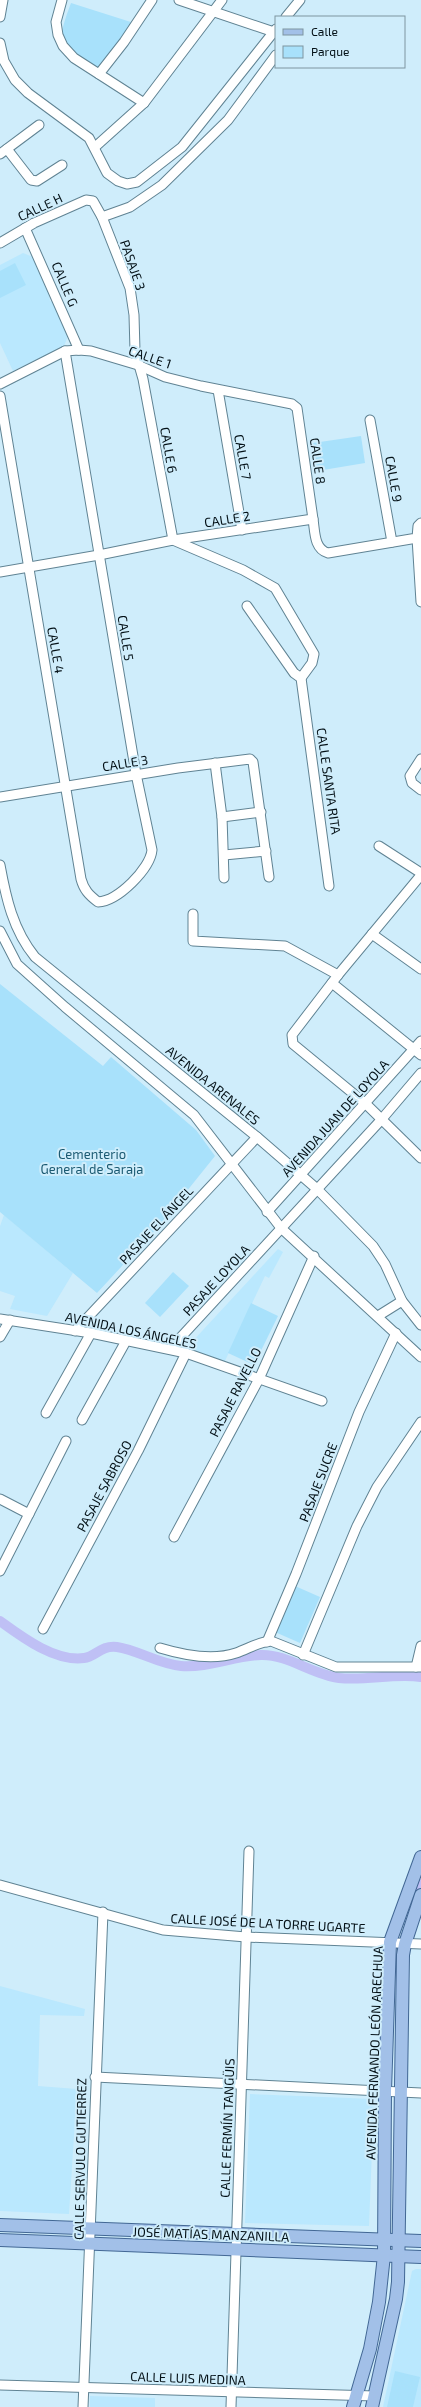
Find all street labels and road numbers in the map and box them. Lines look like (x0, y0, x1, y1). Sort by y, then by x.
street label: CALLE H (15, 190, 65, 224)
street label: PASAJE 3 (117, 238, 149, 292)
street label: CALLE G (48, 259, 82, 309)
street label: CALLE 1 (126, 342, 174, 372)
street label: CALLE 6 (157, 426, 181, 474)
street label: CALLE 7 (231, 433, 255, 481)
street label: CALLE 8 (307, 437, 329, 485)
street label: CALLE 9 (382, 455, 406, 503)
street label: CALLE 2 (203, 507, 251, 531)
street label: CALLE 5 (114, 614, 138, 662)
street label: CALLE 4 (44, 625, 68, 675)
street label: CALLE SANTA RITA (314, 727, 344, 835)
street label: CALLE 3 (101, 751, 149, 775)
street label: AVENIDA ARENALES (163, 1042, 263, 1128)
street label: AVENIDA JUAN DE LOYOLA (278, 1056, 392, 1180)
street label: PASAJE EL ÁNGEL (115, 1182, 196, 1267)
street label: PASAJE LOYOLA (179, 1241, 253, 1319)
street label: AVENIDA LOS ÁNGELES (64, 1307, 198, 1352)
street label: PASAJE RAVELLO (206, 1345, 264, 1439)
street label: PASAJE SABROSO (73, 1437, 135, 1535)
street label: PASAJE SUCRE (295, 1440, 341, 1524)
street label: CALLE JOSÉ DE LA TORRE UGARTE (170, 1909, 366, 1936)
street label: AVENIDA FERNANDO LEÓN ARECHUA (361, 1946, 386, 2160)
street label: CALLE FERMÍN TANGÜIS (216, 2058, 237, 2198)
street label: CALLE SERVULO GUTIERREZ (71, 2078, 89, 2240)
street label: JOSÉ MATÍAS MANZANILLA (132, 2222, 290, 2245)
street label: CALLE LUIS MEDINA (130, 2368, 246, 2388)

